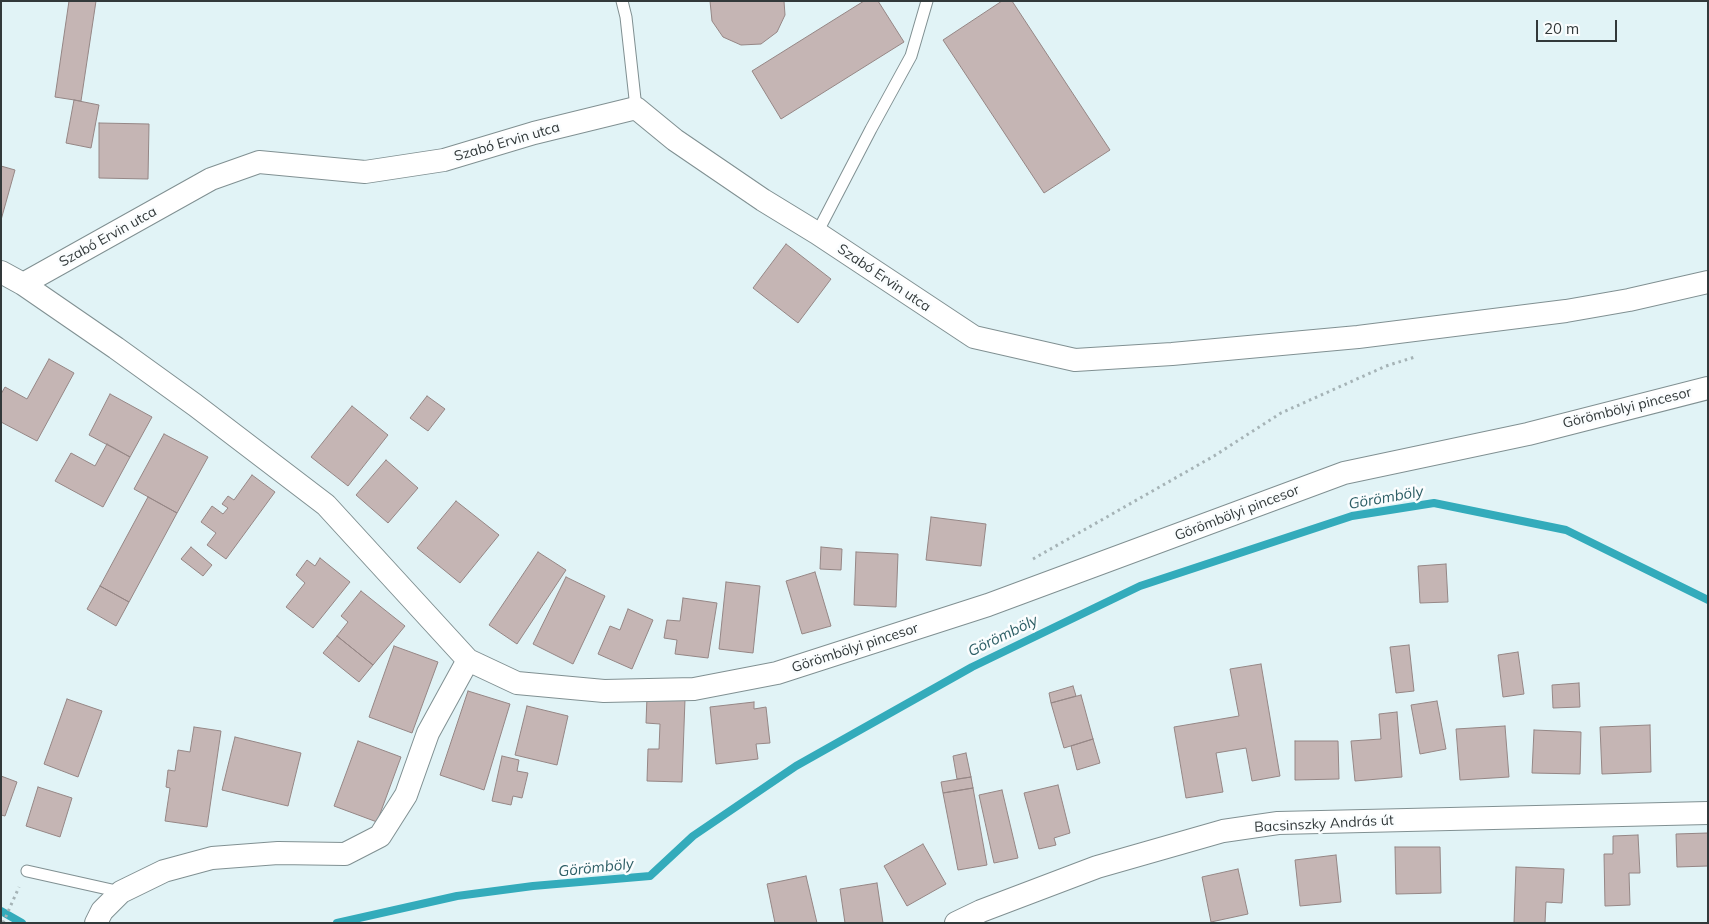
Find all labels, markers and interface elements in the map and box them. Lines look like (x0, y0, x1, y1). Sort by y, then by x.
scale bar (1539, 10, 1620, 42)
text: 20 m (1544, 19, 1579, 38)
street label: Szabó Ervin utca (452, 119, 562, 165)
street label: Szabó Ervin utca (56, 203, 160, 271)
street label: Szabó Ervin utca (834, 241, 934, 315)
street label: Görömbölyi pincesor (1561, 384, 1693, 432)
street label: Görömbölyi pincesor (1172, 482, 1302, 544)
water label: Görömböly (1347, 483, 1425, 513)
water label: Görömböly (965, 611, 1041, 661)
street label: Görömbölyi pincesor (790, 620, 920, 676)
street label: Bacsinszky András út (1254, 812, 1394, 836)
water label: Görömböly (557, 855, 635, 881)

